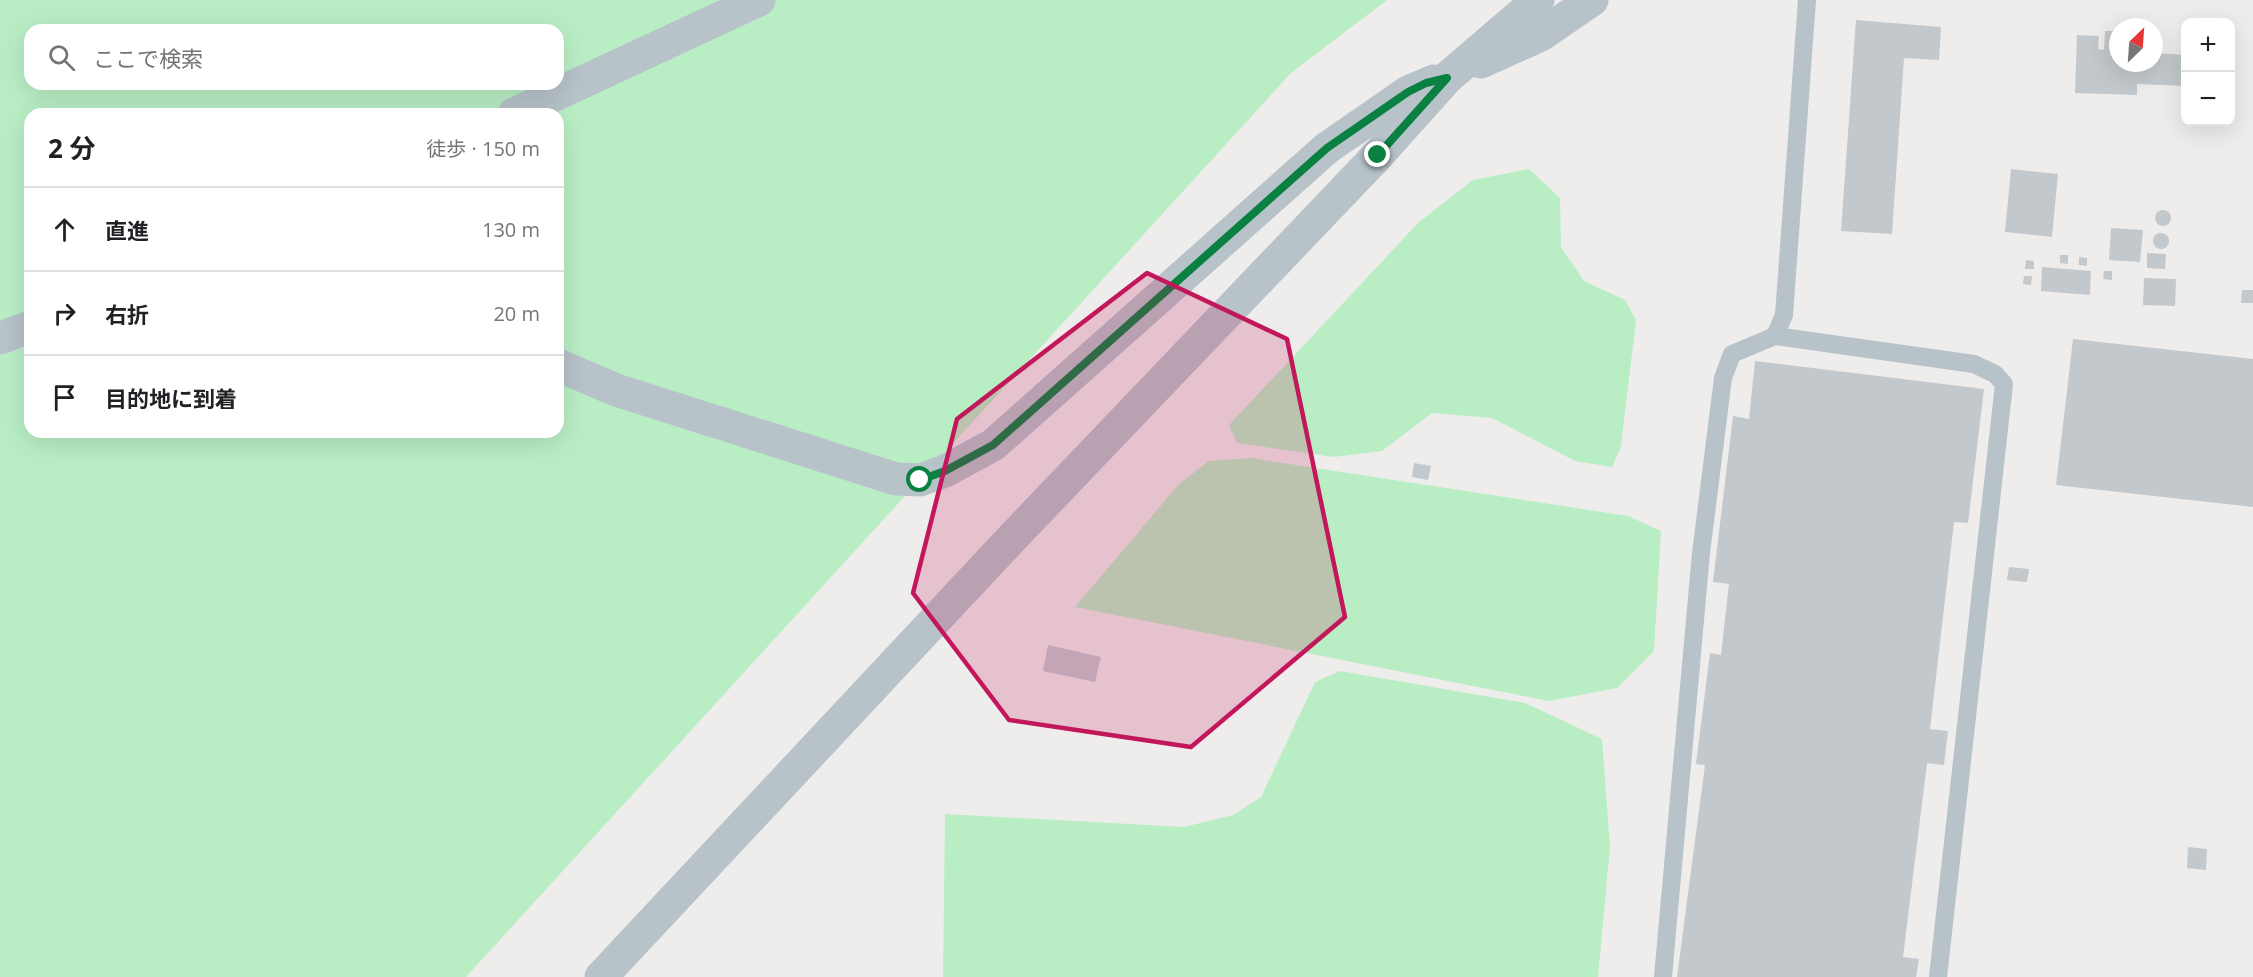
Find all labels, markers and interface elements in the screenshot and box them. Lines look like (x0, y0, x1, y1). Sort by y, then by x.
north arrow (2109, 18, 2163, 72)
map controls (2181, 18, 2235, 126)
button: + (2181, 18, 2235, 72)
search box (24, 24, 564, 90)
icon: search (45, 41, 78, 74)
text: ここで検索 (93, 43, 203, 73)
button: − (2181, 72, 2235, 126)
text: 2 分 (48, 130, 96, 166)
text: 徒歩 · 150 m (426, 135, 540, 162)
route end (1364, 141, 1390, 167)
icon: ahead (48, 213, 81, 246)
text: 直進 (105, 215, 149, 245)
text: 130 m (482, 216, 540, 243)
icon: right (48, 297, 81, 330)
text: 右折 (105, 299, 149, 329)
text: 20 m (493, 300, 540, 327)
icon: arrive (48, 381, 81, 414)
text: 目的地に到着 (105, 383, 237, 413)
route start (906, 466, 932, 492)

